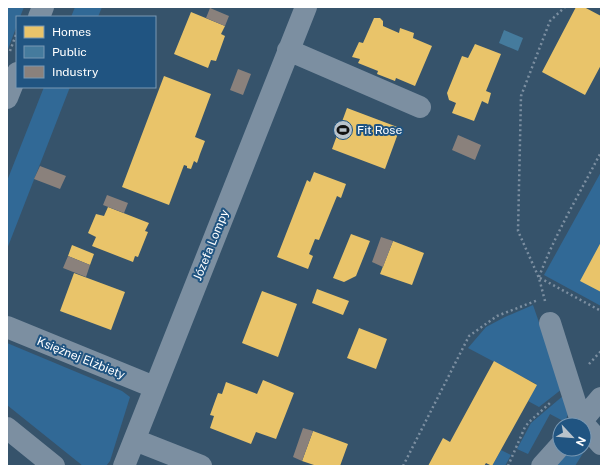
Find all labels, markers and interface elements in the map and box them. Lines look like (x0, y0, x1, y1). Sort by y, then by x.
legend (16, 16, 156, 88)
text: Homes (52, 25, 91, 39)
text: Public (52, 45, 87, 59)
text: Industry (52, 65, 99, 79)
sports icon: Fit Rose (332, 119, 354, 141)
place label: Fit Rose (357, 123, 402, 137)
street label: Józefa Lompy (190, 207, 232, 283)
street label: Księżnej Elżbiety (35, 334, 128, 382)
north arrow (552, 417, 592, 457)
text: N (574, 435, 588, 448)

